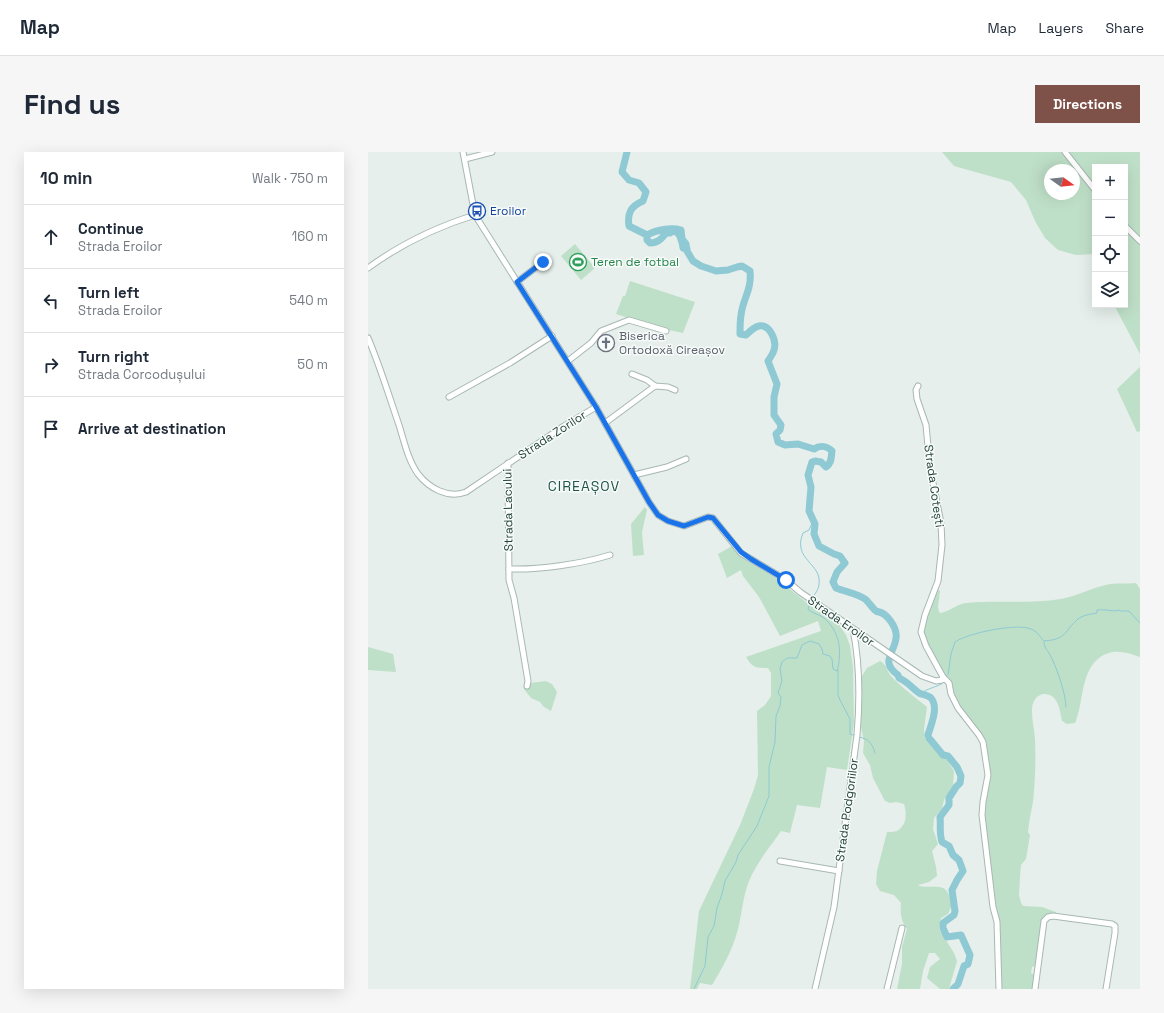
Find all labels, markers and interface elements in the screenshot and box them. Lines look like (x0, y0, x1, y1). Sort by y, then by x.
text: Map (20, 15, 60, 40)
text: Map (987, 19, 1017, 37)
text: Layers (1039, 19, 1083, 37)
text: Share (1105, 19, 1144, 37)
button: Directions (1035, 85, 1140, 123)
text: Find us (24, 86, 121, 122)
north arrow (1044, 164, 1080, 200)
map controls (1092, 164, 1128, 308)
button: + (1092, 164, 1128, 200)
text: 10 min (40, 167, 93, 189)
text: Walk · 750 m (252, 170, 328, 187)
button: − (1092, 200, 1128, 236)
bus stop icon: Eroilor (467, 201, 487, 221)
place label: Eroilor (490, 203, 527, 219)
text: Continue (78, 219, 144, 238)
icon: ahead (40, 226, 62, 248)
text: 160 m (292, 228, 328, 245)
button: locate (1092, 236, 1128, 272)
text: Strada Eroilor (78, 238, 162, 255)
sports icon: Teren de fotbal (568, 252, 588, 272)
route end (534, 253, 552, 271)
place label: Teren de fotbal (591, 254, 679, 270)
button: layers (1092, 272, 1128, 308)
text: Turn left (78, 283, 140, 302)
icon: left (40, 290, 62, 312)
text: 540 m (289, 292, 328, 309)
text: Strada Eroilor (78, 302, 162, 319)
place label: Biserica Ortodoxă Cireașov (619, 328, 725, 358)
church icon: Biserica Ortodoxă Cireașov (596, 333, 616, 353)
text: Turn right (78, 347, 149, 366)
icon: right (40, 354, 62, 376)
text: 50 m (297, 356, 328, 373)
text: Strada Corcodușului (78, 366, 205, 383)
street label: Strada Zorilor (515, 407, 590, 463)
icon: arrive (40, 418, 62, 440)
text: Arrive at destination (78, 419, 226, 438)
street label: Strada Cotești (920, 443, 948, 529)
street label: Strada Lacului (499, 468, 517, 551)
district label: CIREAȘOV (548, 477, 620, 495)
route start (777, 571, 795, 589)
street label: Strada Eroilor (804, 592, 878, 650)
street label: Strada Podgoriilor (832, 757, 862, 863)

